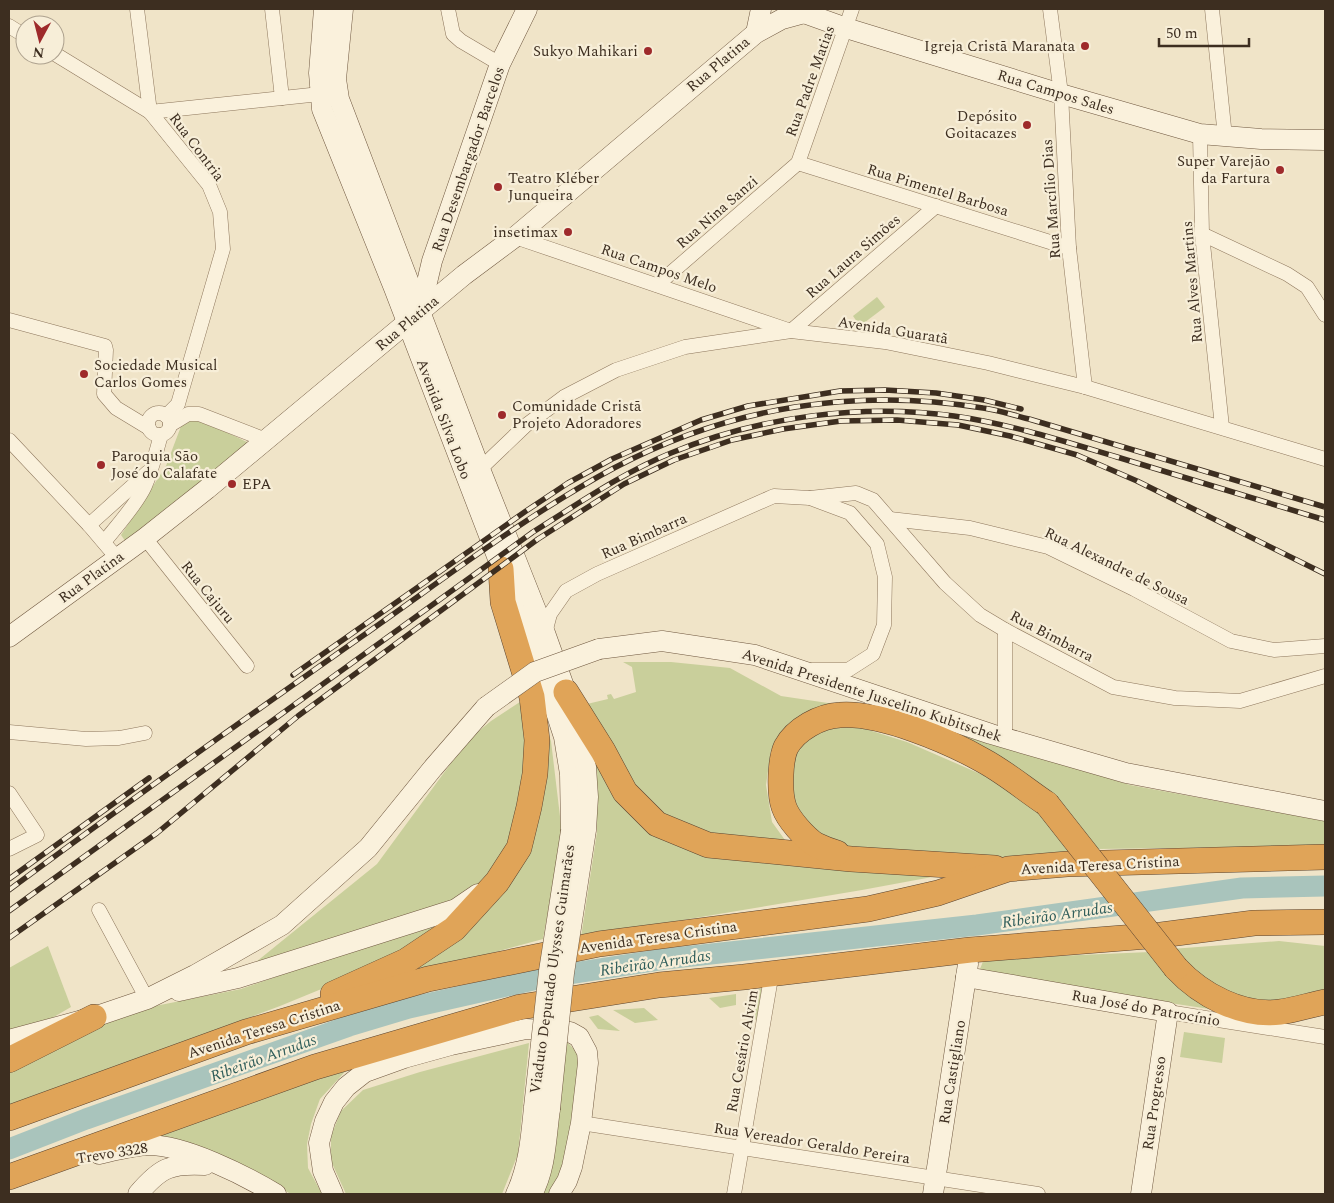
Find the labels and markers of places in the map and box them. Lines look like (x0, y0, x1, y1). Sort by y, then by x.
place label: Igreja Cristã Maranata (924, 35, 1076, 58)
place label: Sukyo Mahikari (533, 40, 638, 63)
marker: Igreja Cristã Maranata (1079, 40, 1091, 52)
marker: Sukyo Mahikari (642, 45, 654, 57)
place label: Depósito Goitacazes (945, 105, 1017, 145)
marker: Depósito Goitacazes (1021, 119, 1033, 131)
place label: Super Varejão da Fartura (1177, 150, 1271, 190)
marker: Super Varejão da Fartura (1274, 164, 1286, 176)
place label: Teatro Kléber Junqueira (508, 167, 599, 207)
marker: Teatro Kléber Junqueira (492, 181, 504, 193)
place label: insetimax (493, 221, 559, 244)
marker: insetimax (562, 226, 574, 238)
place label: Sociedade Musical Carlos Gomes (94, 354, 218, 394)
marker: Sociedade Musical Carlos Gomes (78, 368, 90, 380)
place label: Comunidade Cristã Projeto Adoradores (512, 395, 642, 435)
marker: Comunidade Cristã Projeto Adoradores (496, 409, 508, 421)
place label: Paroquia São José do Calafate (111, 445, 217, 485)
marker: Paroquia São José do Calafate (95, 459, 107, 471)
place label: EPA (242, 473, 271, 496)
marker: EPA (226, 478, 238, 490)

